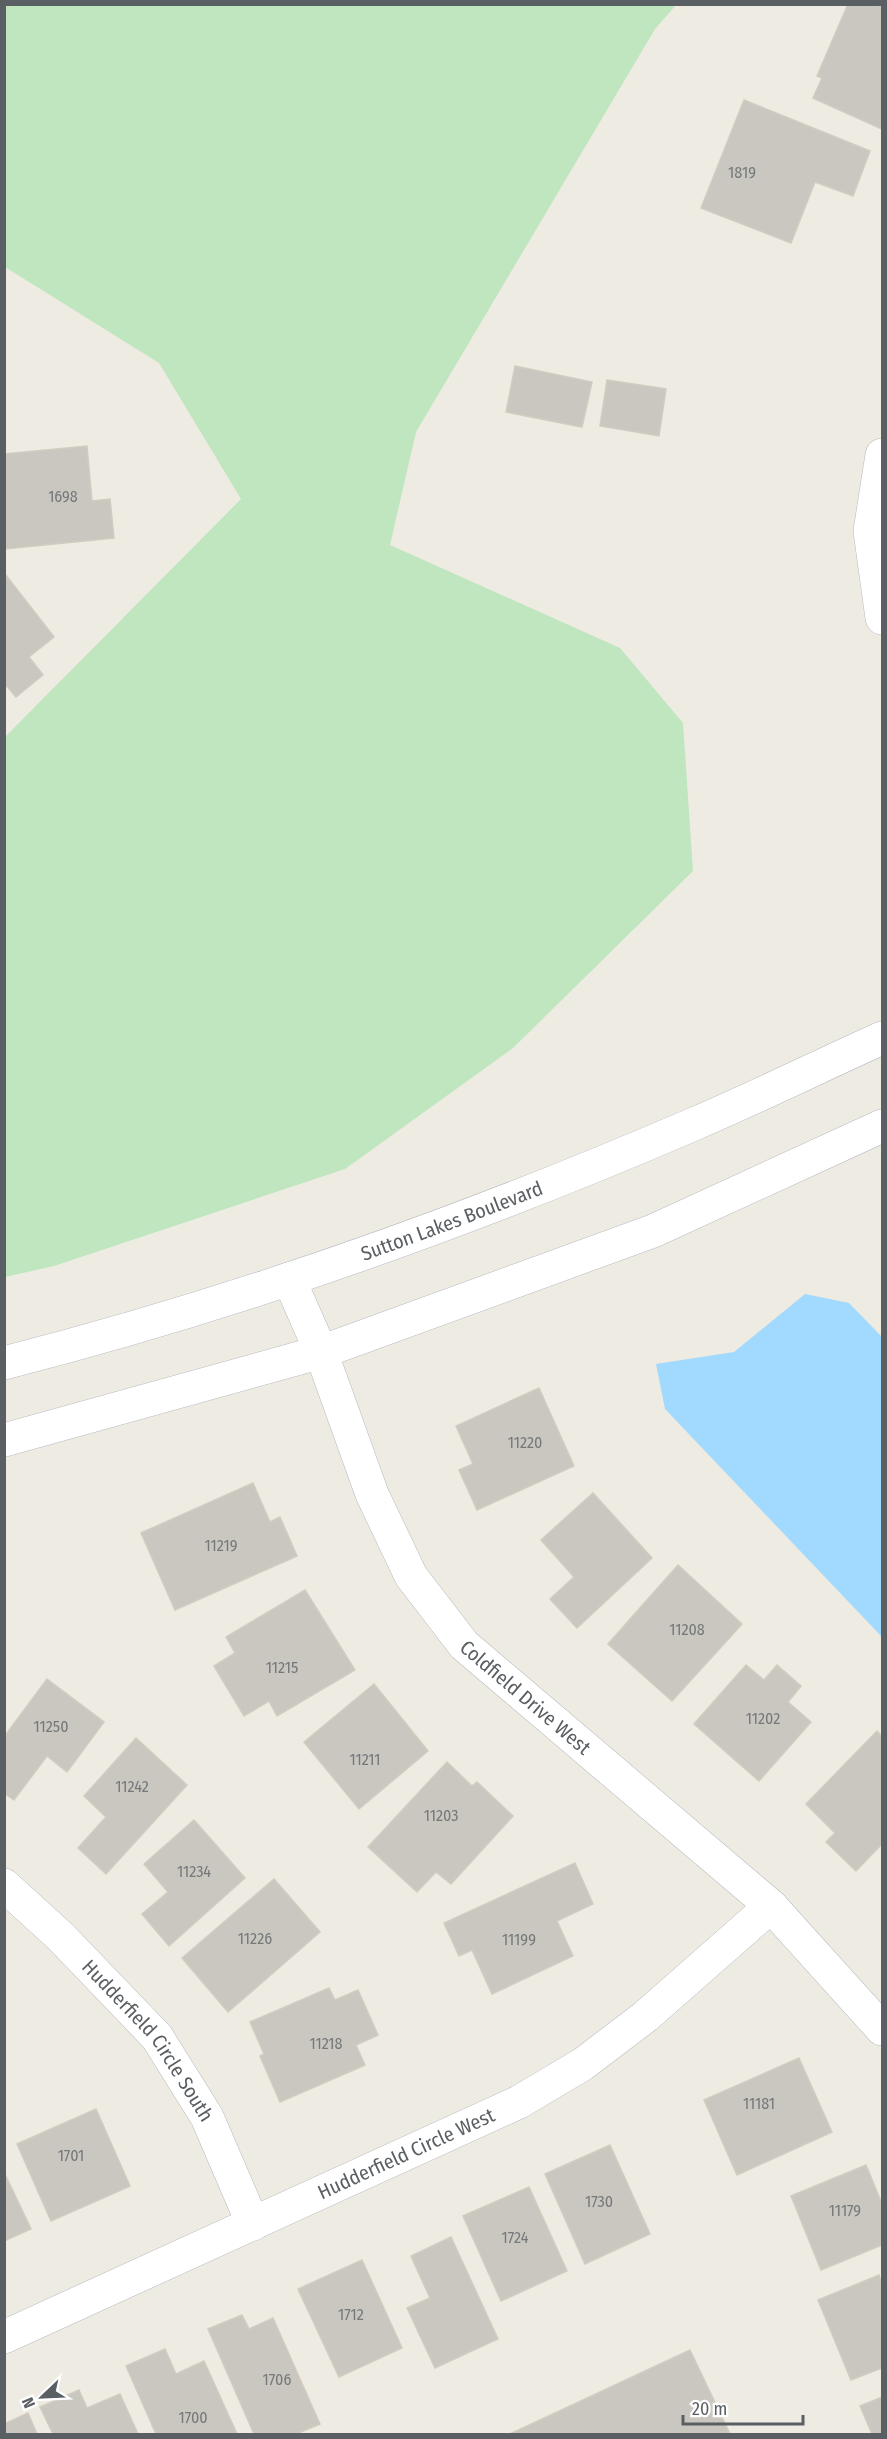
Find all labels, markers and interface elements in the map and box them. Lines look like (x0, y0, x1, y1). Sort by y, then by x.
house number: 1819 (728, 163, 756, 182)
house number: 1698 (48, 487, 78, 506)
street label: Sutton Lakes Boulevard (358, 1176, 546, 1266)
house number: 11220 (508, 1433, 542, 1452)
house number: 11219 (205, 1536, 238, 1555)
house number: 11208 (669, 1620, 705, 1639)
street label: Coldfield Drive West (455, 1635, 596, 1760)
house number: 11215 (266, 1658, 298, 1677)
house number: 11202 (746, 1709, 780, 1728)
house number: 11250 (34, 1717, 69, 1736)
house number: 11211 (349, 1750, 381, 1769)
house number: 11242 (115, 1777, 149, 1796)
house number: 11203 (424, 1806, 458, 1825)
house number: 11234 (177, 1862, 211, 1881)
house number: 11226 (238, 1929, 272, 1948)
house number: 11199 (502, 1930, 536, 1949)
street label: Hudderfield Circle South (77, 1955, 219, 2126)
house number: 11218 (309, 2034, 343, 2053)
house number: 11181 (743, 2094, 775, 2113)
street label: Hudderfield Circle West (314, 2103, 499, 2204)
house number: 1701 (58, 2146, 84, 2165)
house number: 1730 (585, 2192, 613, 2211)
house number: 11179 (829, 2201, 861, 2220)
house number: 1724 (501, 2228, 529, 2247)
house number: 1712 (338, 2305, 364, 2324)
north arrow (12, 2367, 72, 2427)
house number: 1706 (263, 2370, 291, 2389)
scale bar (683, 2388, 803, 2426)
text: N (18, 2395, 39, 2411)
text: 20 m (692, 2398, 727, 2420)
house number: 1700 (178, 2408, 208, 2427)

